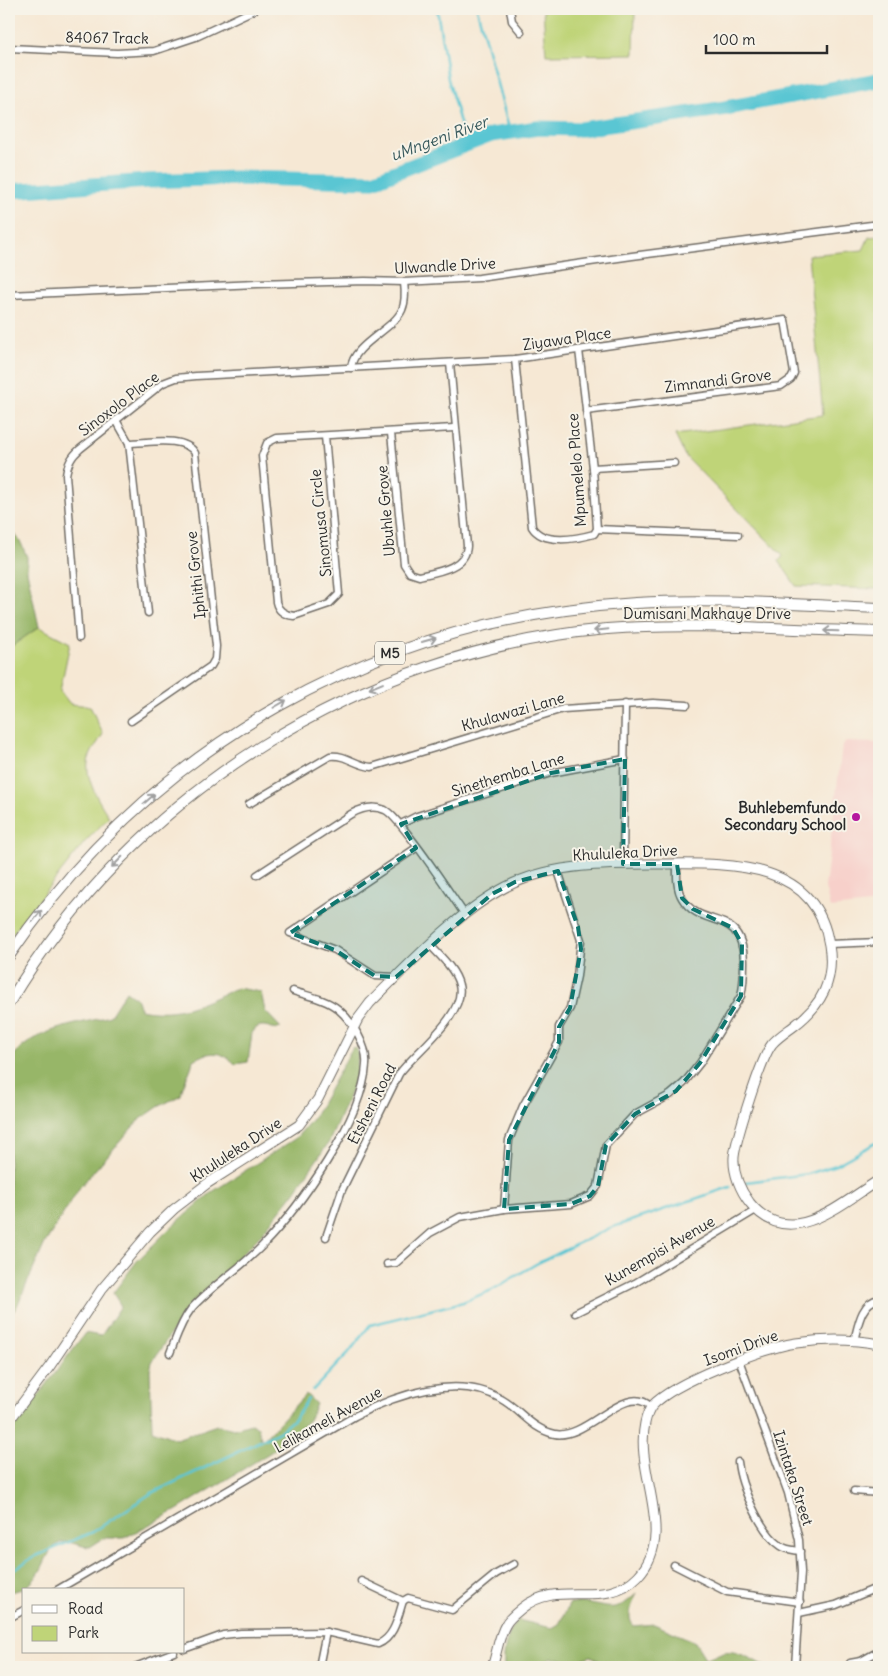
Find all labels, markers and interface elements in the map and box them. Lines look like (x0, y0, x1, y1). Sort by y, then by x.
scale bar (706, 22, 827, 54)
street label: 84067 Track (65, 27, 149, 48)
text: 100 m (713, 30, 755, 49)
water label: uMngeni River (387, 110, 493, 165)
street label: Ulwandle Drive (394, 253, 496, 278)
street label: Ziyawa Place (521, 323, 612, 354)
street label: Zimnandi Grove (664, 365, 772, 396)
street label: Sinoxolo Place (75, 367, 163, 440)
street label: Mpumelelo Place (563, 413, 590, 527)
street label: Ubuhle Grove (372, 465, 399, 557)
street label: Sinomusa Circle (305, 468, 336, 578)
street label: Iphithi Grove (181, 530, 210, 620)
street label: Dumisani Makhaye Drive (623, 604, 791, 623)
one-way arrow (593, 625, 609, 635)
one-way arrow (823, 626, 839, 636)
one-way arrow (421, 635, 437, 645)
road number: M5 (375, 641, 405, 664)
one-way arrow (369, 681, 384, 691)
street label: Khulawazi Lane (459, 688, 567, 735)
one-way arrow (273, 698, 287, 708)
street label: Sinethemba Lane (449, 748, 567, 801)
one-way arrow (142, 793, 155, 804)
place label: Buhlebemfundo Secondary School (725, 798, 847, 835)
marker: Buhlebemfundo Secondary School (850, 811, 862, 823)
street label: Khululeka Drive (572, 840, 678, 865)
one-way arrow (111, 855, 123, 868)
one-way arrow (31, 910, 42, 923)
street label: Etsheni Road (343, 1060, 400, 1147)
street label: Khululeka Drive (186, 1113, 285, 1186)
street label: Kunempisi Avenue (601, 1211, 718, 1290)
street label: Isomi Drive (701, 1325, 780, 1370)
street label: Lelikameli Avenue (270, 1382, 385, 1457)
street label: Izintaka Street (769, 1428, 818, 1528)
legend (22, 1588, 185, 1654)
text: Road (68, 1599, 103, 1618)
text: Park (68, 1623, 99, 1642)

